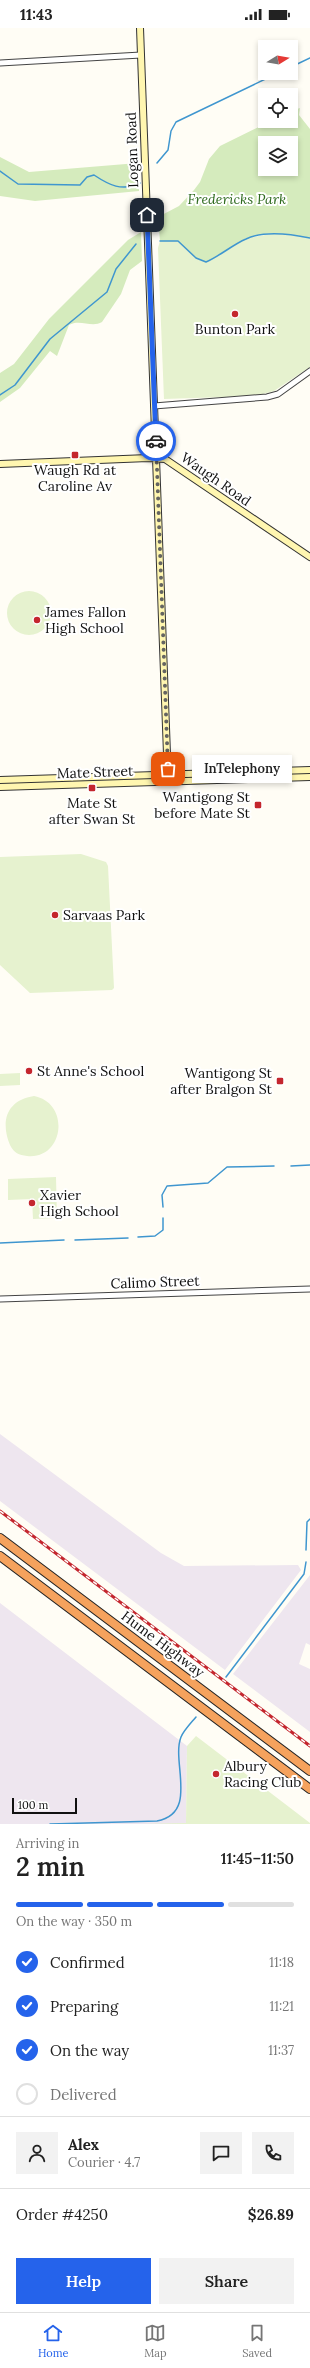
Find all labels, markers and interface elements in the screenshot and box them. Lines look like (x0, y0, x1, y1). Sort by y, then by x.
text: 11:43 (20, 5, 53, 24)
north arrow (258, 40, 298, 80)
map controls (258, 40, 298, 176)
button: locate (258, 88, 298, 128)
street label: Logan Road (122, 112, 142, 188)
button: layers (258, 136, 298, 176)
park label: Fredericks Park (188, 190, 286, 208)
pin (130, 198, 164, 232)
icon: home (136, 204, 158, 226)
marker: Bunton Park (230, 309, 240, 319)
place label: Bunton Park (195, 320, 276, 338)
courier (136, 421, 176, 461)
icon: car (145, 430, 167, 452)
street label: Waugh Road (177, 448, 255, 510)
marker: Waugh Rd at Caroline Av (70, 450, 80, 460)
place label: Waugh Rd at Caroline Av (34, 461, 117, 495)
place label: James Fallon High School (44, 603, 127, 637)
marker: James Fallon High School (32, 615, 42, 625)
pin (151, 752, 185, 786)
callout: InTelephony (192, 755, 292, 783)
icon: bag (157, 758, 179, 780)
text: InTelephony (204, 760, 280, 777)
street label: Mate Street (57, 762, 134, 782)
marker: Mate St after Swan St (87, 783, 97, 793)
place label: Wantigong St before Mate St (154, 788, 251, 822)
place label: Mate St after Swan St (49, 794, 136, 828)
marker: Wantigong St before Mate St (253, 800, 263, 810)
place label: Sarvaas Park (63, 906, 145, 924)
marker: Sarvaas Park (50, 910, 60, 920)
place label: St Anne's School (37, 1062, 144, 1080)
place label: Wantigong St after Bralgon St (170, 1064, 273, 1098)
marker: St Anne's School (24, 1066, 34, 1076)
marker: Wantigong St after Bralgon St (275, 1076, 285, 1086)
place label: Xavier High School (40, 1186, 119, 1220)
marker: Xavier High School (27, 1198, 37, 1208)
street label: Calimo Street (110, 1271, 200, 1293)
street label: Hume Highway (118, 1607, 209, 1681)
place label: Albury Racing Club (223, 1757, 301, 1791)
marker: Albury Racing Club (211, 1769, 221, 1779)
scale bar (12, 1796, 77, 1815)
text: 100 m (18, 1798, 48, 1812)
text: Arriving in (16, 1835, 79, 1852)
text: 11:45–11:50 (221, 1849, 294, 1868)
text: 2 min (16, 1850, 85, 1883)
text: On the way · 350 m (16, 1913, 132, 1930)
icon: check (16, 1951, 38, 1973)
text: Confirmed (50, 1953, 125, 1972)
text: 11:18 (269, 1954, 294, 1971)
icon: check (16, 1995, 38, 2017)
text: Preparing (50, 1997, 118, 2016)
text: 11:21 (270, 1998, 294, 2015)
icon: check (16, 2039, 38, 2061)
text: On the way (50, 2041, 129, 2060)
text: 11:37 (268, 2042, 294, 2059)
text: Delivered (50, 2085, 117, 2104)
button: person (16, 2132, 58, 2174)
button: chat (200, 2132, 242, 2174)
button: phone (252, 2132, 294, 2174)
text: Alex (68, 2135, 99, 2154)
text: Courier · 4.7 (68, 2154, 140, 2171)
text: Order #4250 (16, 2205, 108, 2224)
text: $26.89 (248, 2205, 294, 2224)
button: Help (16, 2258, 151, 2304)
button: Share (159, 2258, 294, 2304)
tab: Home (38, 2322, 68, 2360)
tab: Map (144, 2322, 167, 2360)
tab: Saved (242, 2322, 272, 2360)

